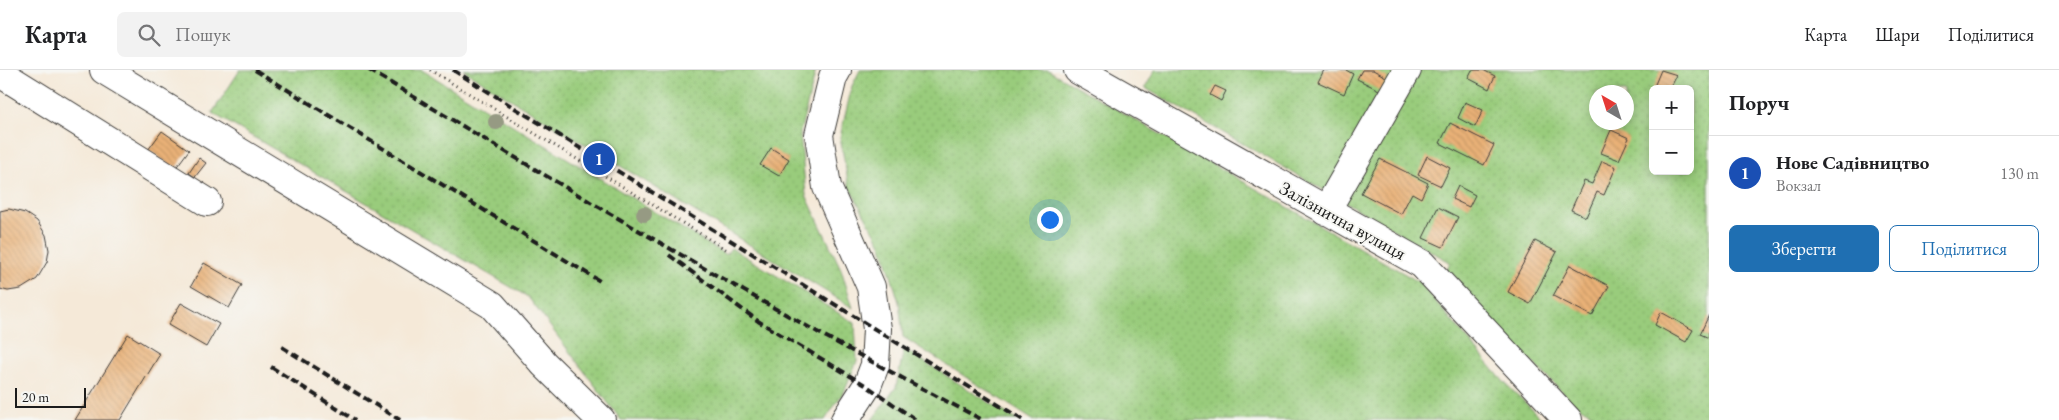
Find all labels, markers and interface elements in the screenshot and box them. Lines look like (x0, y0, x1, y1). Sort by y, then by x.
search box (117, 12, 467, 57)
text: Карта (25, 19, 87, 50)
icon: search (135, 21, 163, 49)
text: Пошук (175, 22, 231, 47)
text: Карта (1804, 23, 1847, 46)
text: Шари (1875, 23, 1920, 46)
text: Поділитися (1948, 23, 2034, 46)
north arrow (1589, 85, 1634, 130)
map controls (1649, 85, 1694, 175)
button: + (1649, 85, 1694, 130)
text: Поруч (1729, 89, 1789, 116)
button: − (1649, 130, 1694, 175)
pin: 1 (583, 140, 615, 178)
text: Нове Садівництво (1776, 150, 1929, 175)
text: 1 (1741, 163, 1749, 184)
text: 130 m (2000, 163, 2039, 184)
street label: Залізнична вулиця (1275, 175, 1411, 266)
text: Вокзал (1776, 175, 1821, 196)
your location (1037, 207, 1063, 233)
button: Зберегти (1729, 225, 1879, 272)
button: Поділитися (1889, 225, 2039, 272)
scale bar (15, 385, 86, 408)
text: 20 m (22, 388, 49, 406)

